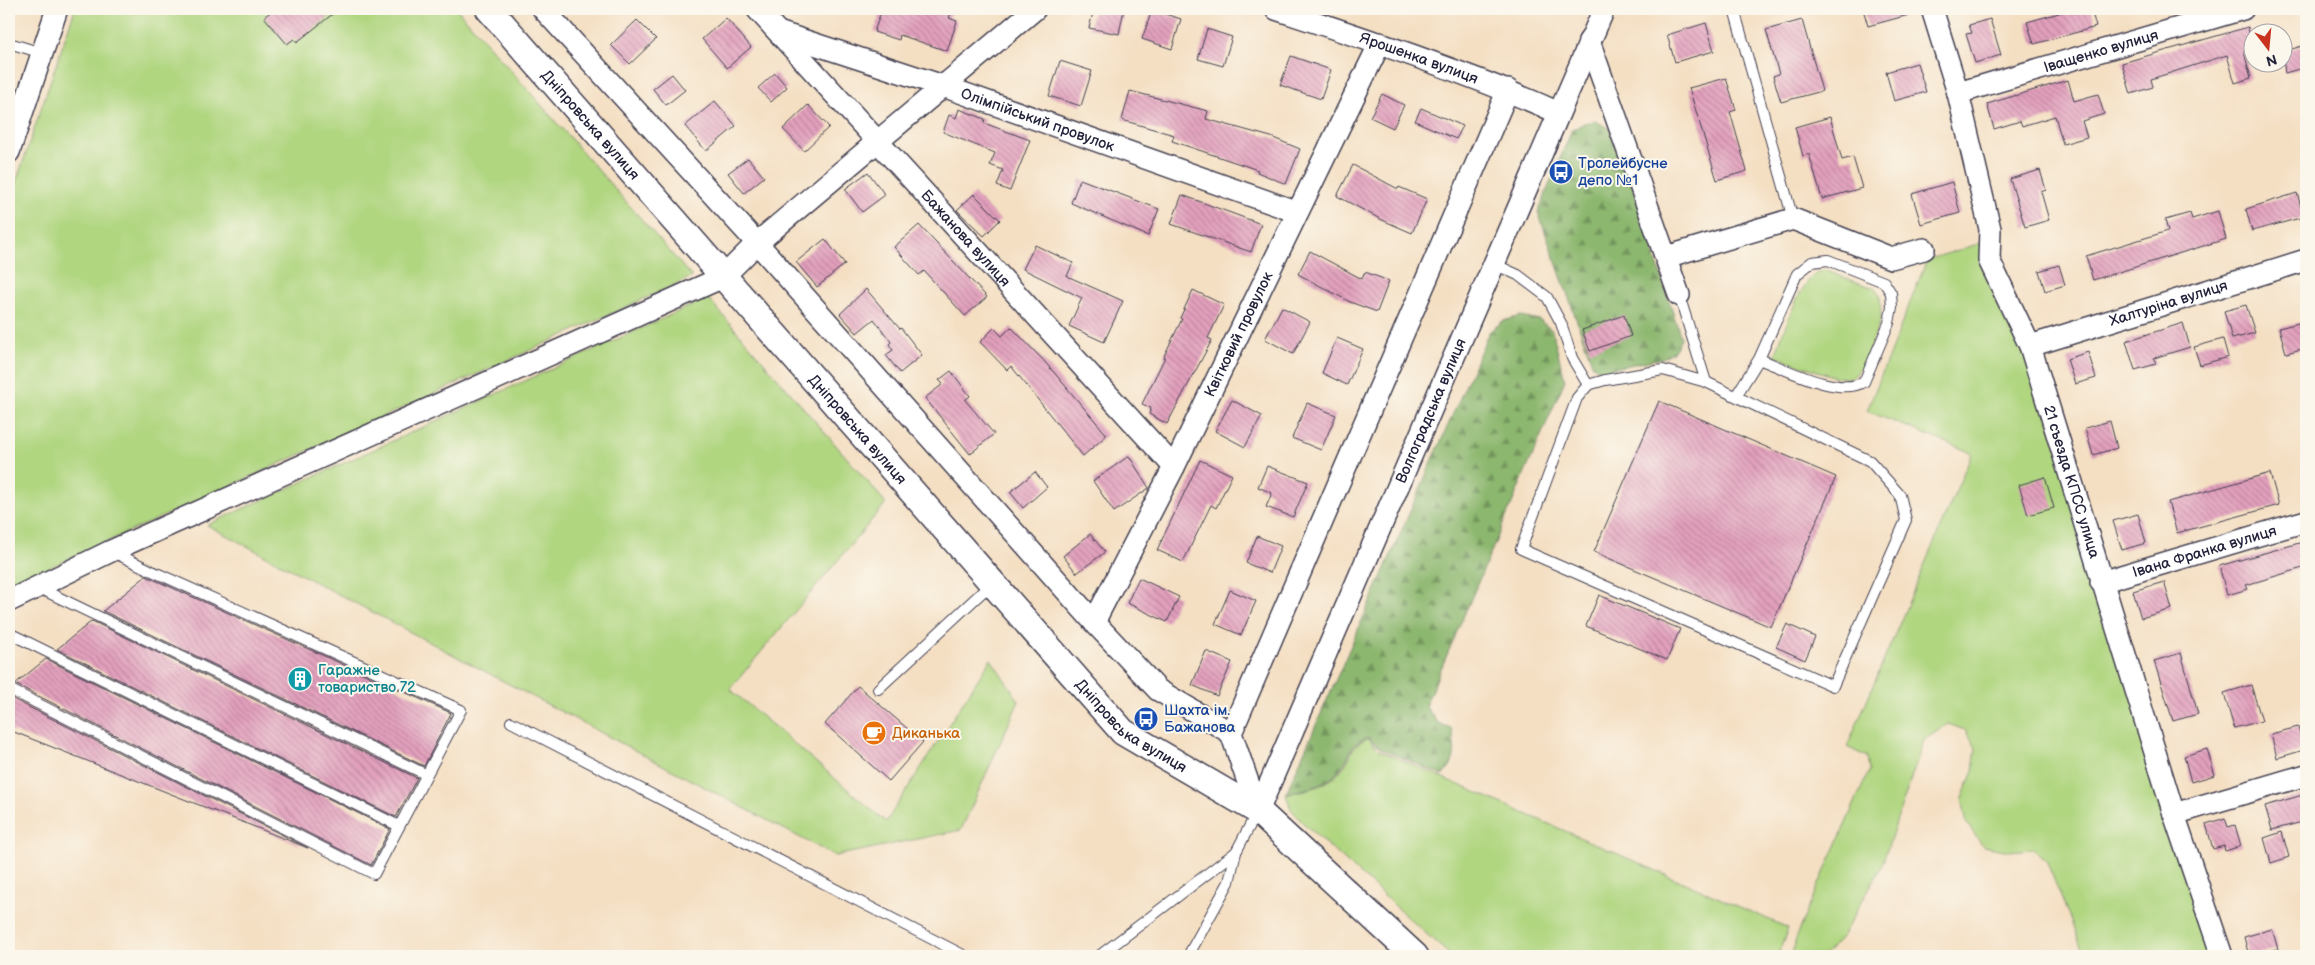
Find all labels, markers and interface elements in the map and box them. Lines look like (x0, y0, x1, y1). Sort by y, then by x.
north arrow (2242, 22, 2292, 72)
street label: Іващенко вулиця (2041, 25, 2161, 77)
street label: Ярошенка вулиця (1357, 29, 1481, 89)
text: N (2264, 50, 2279, 70)
street label: Дніпровська вулиця (537, 66, 643, 184)
street label: Олімпійський провулок (958, 84, 1117, 156)
place label: Тролейбусне депо №1 (1578, 154, 1668, 190)
bus stop icon: Тролейбусне депо №1 (1548, 159, 1574, 185)
street label: Бажанова вулиця (916, 186, 1014, 291)
street label: Квітковий провулок (1200, 269, 1277, 400)
street label: Халтуріна вулиця (2107, 276, 2230, 331)
street label: Волгоградська вулиця (1392, 336, 1471, 486)
street label: Дніпровська вулиця (804, 371, 910, 489)
street label: 21 съезда КПСС улица (2039, 403, 2104, 561)
street label: Івана Франка вулиця (2130, 521, 2279, 582)
place label: Гаражне товариство 72 (318, 661, 416, 697)
building icon: Гаражне товариство 72 (287, 666, 313, 692)
street label: Дніпровська вулиця (1071, 675, 1190, 777)
place label: Шахта ім. Бажанова (1164, 701, 1235, 737)
bus stop icon: Шахта ім. Бажанова (1133, 706, 1159, 732)
cafe icon: Диканька (861, 720, 887, 746)
place label: Диканька (892, 724, 960, 743)

